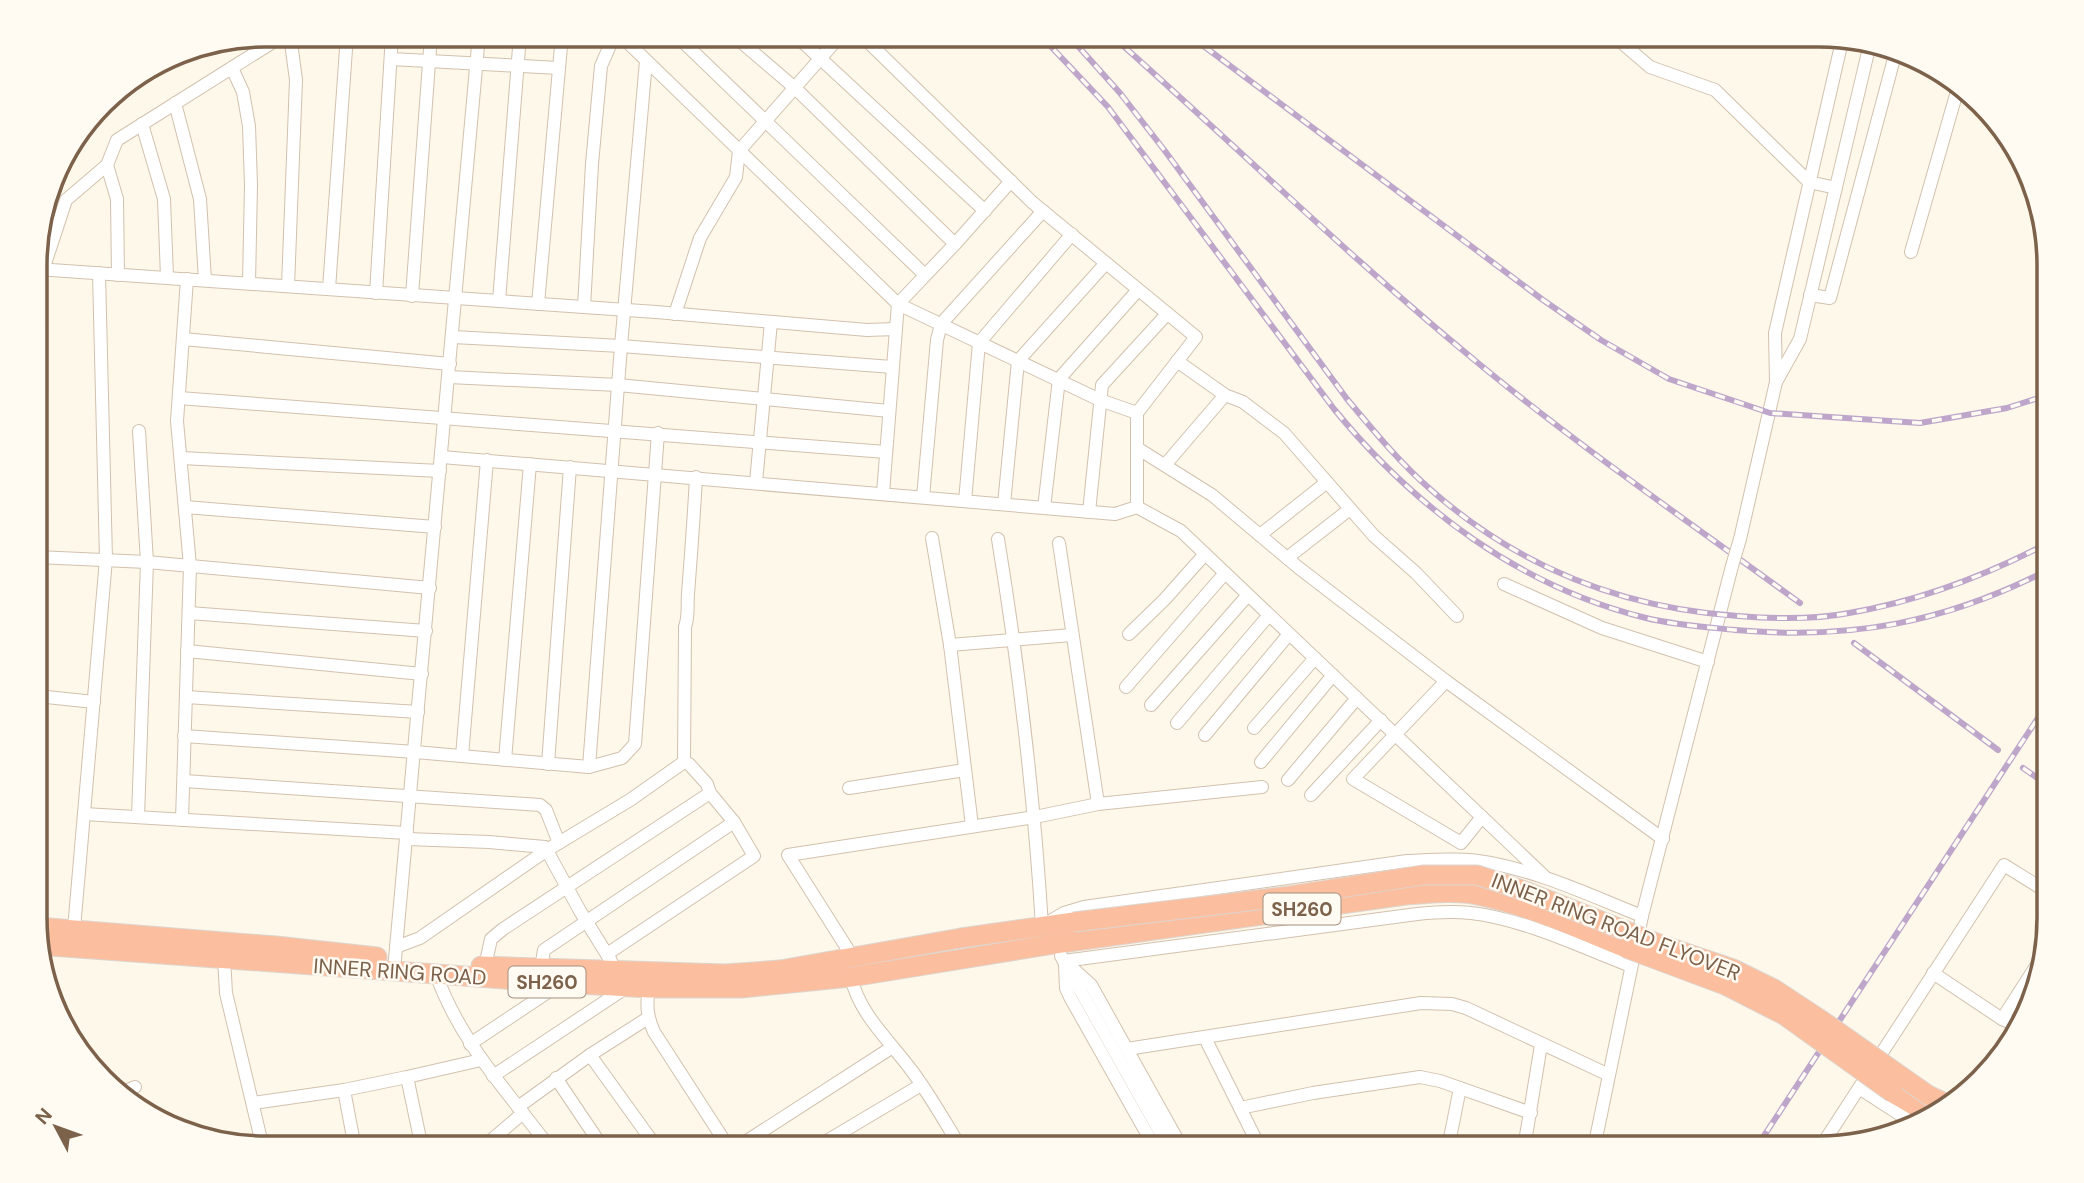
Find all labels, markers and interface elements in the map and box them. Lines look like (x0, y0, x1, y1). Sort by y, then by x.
street label: INNER RING ROAD FLYOVER (1488, 867, 1744, 987)
road number: SH260 (1264, 894, 1340, 925)
street label: INNER RING ROAD (313, 952, 487, 992)
road number: SH260 (508, 966, 586, 998)
north arrow (21, 1092, 91, 1162)
text: N (30, 1103, 58, 1130)

